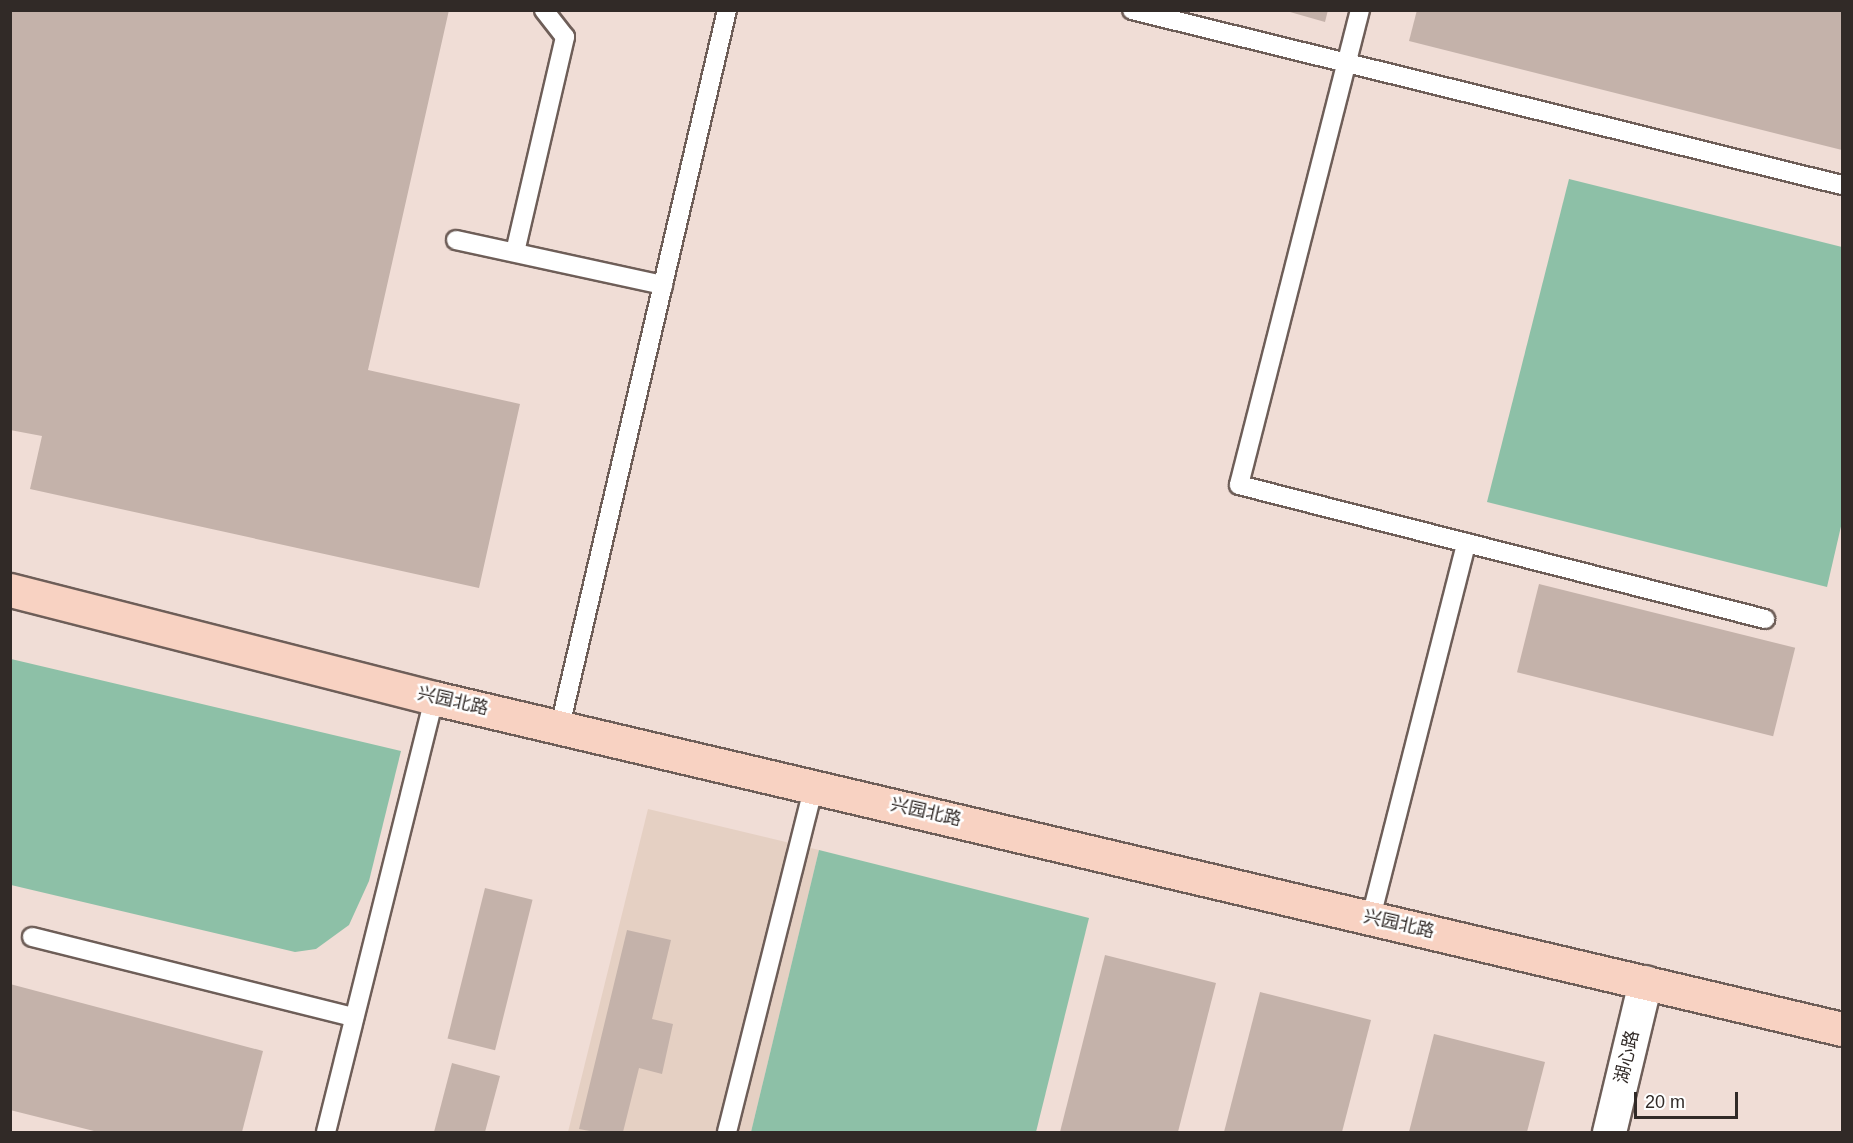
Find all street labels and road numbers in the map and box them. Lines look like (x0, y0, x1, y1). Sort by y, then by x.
street label: 兴园北路 (415, 682, 491, 720)
street label: 兴园北路 (888, 793, 964, 831)
street label: 兴园北路 (1361, 905, 1437, 943)
street label: 湖心路 (1610, 1028, 1644, 1086)

